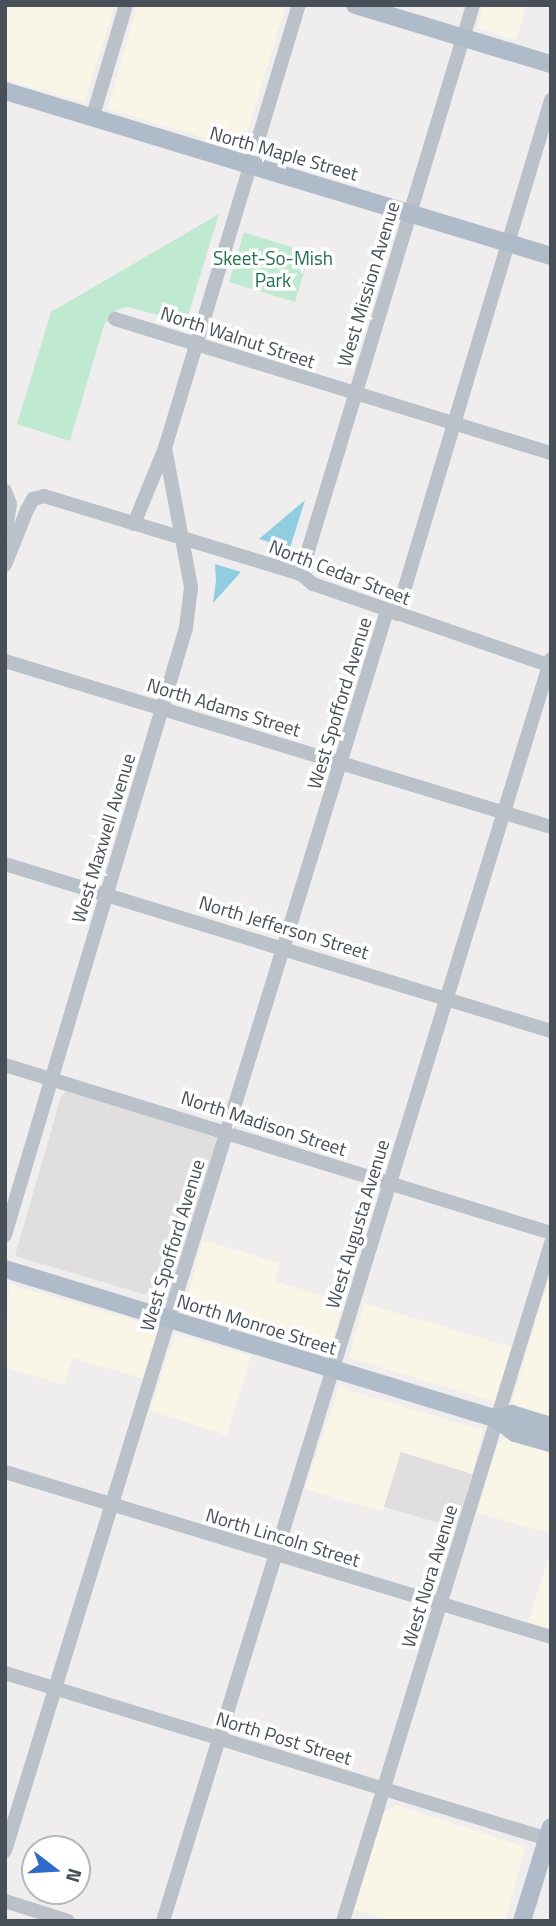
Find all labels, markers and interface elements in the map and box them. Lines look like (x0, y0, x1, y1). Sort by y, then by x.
street label: North Maple Street (207, 121, 361, 185)
street label: West Mission Avenue (332, 199, 404, 369)
park label: Skeet-So-Mish Park (213, 247, 333, 291)
street label: North Walnut Street (158, 301, 318, 373)
street label: North Cedar Street (266, 535, 414, 609)
street label: West Spofford Avenue (302, 614, 376, 792)
street label: North Adams Street (145, 673, 303, 741)
street label: West Maxwell Avenue (66, 750, 140, 926)
street label: North Jefferson Street (196, 890, 372, 964)
street label: North Madison Street (179, 1086, 349, 1160)
street label: West Augusta Avenue (320, 1137, 394, 1311)
street label: West Spofford Avenue (135, 1156, 209, 1334)
street label: North Monroe Street (174, 1289, 340, 1359)
street label: West Nora Avenue (396, 1502, 462, 1650)
street label: North Lincoln Street (203, 1503, 363, 1571)
street label: North Post Street (214, 1707, 354, 1769)
north arrow (21, 1835, 91, 1905)
text: N (59, 1865, 90, 1886)

